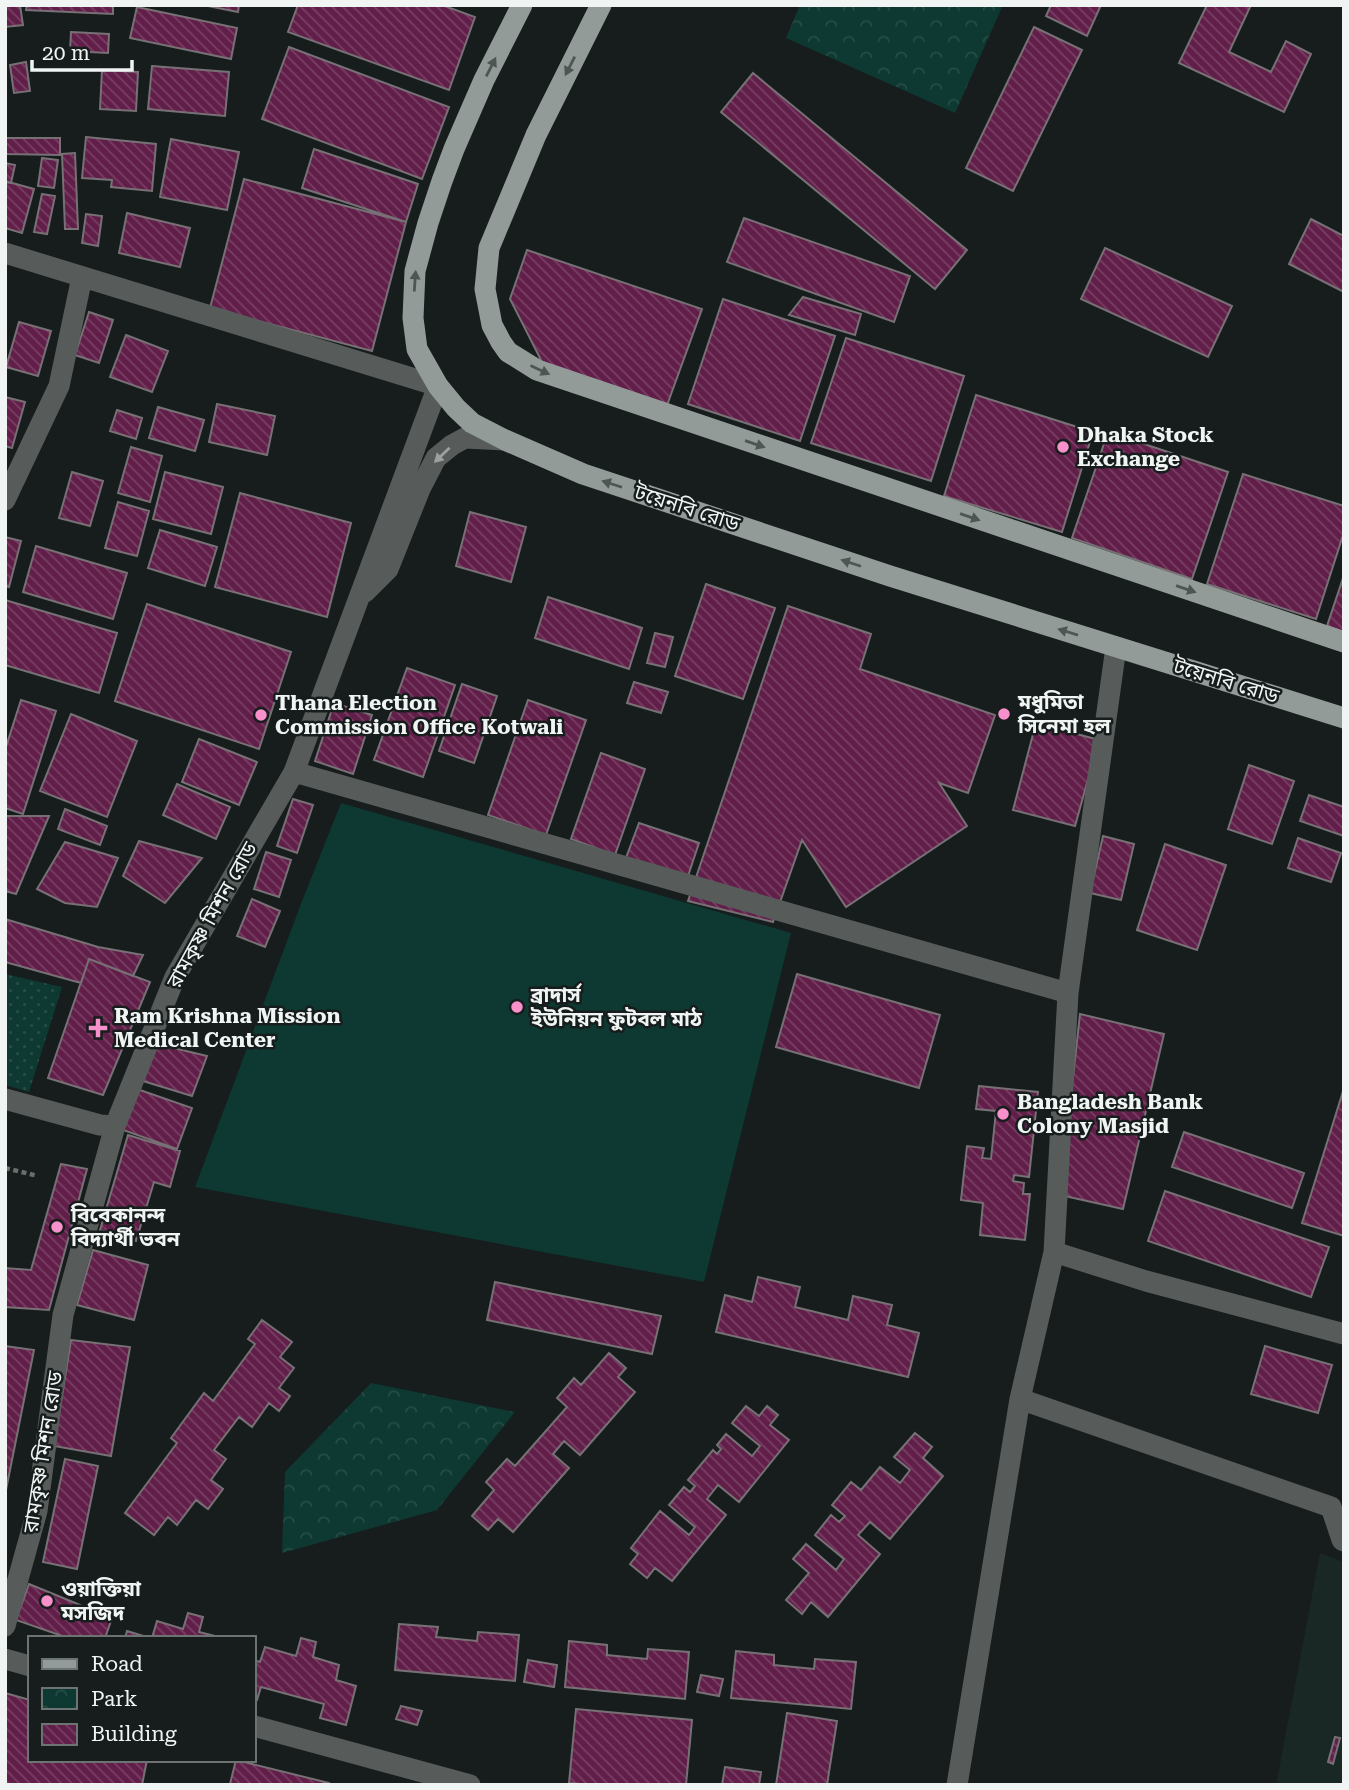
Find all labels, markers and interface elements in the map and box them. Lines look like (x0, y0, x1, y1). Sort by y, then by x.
scale bar (32, 28, 131, 72)
text: 20 m (42, 41, 90, 65)
one-way arrow (565, 56, 576, 76)
one-way arrow (484, 57, 496, 77)
one-way arrow (410, 270, 421, 292)
one-way arrow (530, 364, 550, 376)
place label: Dhaka Stock Exchange (1077, 423, 1214, 471)
one-way arrow (744, 439, 765, 450)
marker: Dhaka Stock Exchange (1055, 439, 1071, 455)
one-way arrow (434, 446, 451, 462)
one-way arrow (601, 478, 622, 489)
street label: টয়েনবি রোড (631, 479, 743, 537)
one-way arrow (960, 512, 981, 523)
one-way arrow (841, 558, 862, 568)
one-way arrow (1175, 584, 1196, 595)
one-way arrow (1057, 626, 1078, 637)
street label: টয়েনবি রোড (1169, 653, 1283, 709)
place label: মধুমিতা সিনেমা হল (1017, 690, 1112, 738)
place label: Thana Election Commission Office Kotwali (275, 691, 563, 739)
marker: মধুমিতা সিনেমা হল (996, 706, 1012, 722)
marker: Thana Election Commission Office Kotwali (253, 707, 269, 723)
street label: রামকৃষ্ণ মিশন রোড (161, 837, 263, 993)
place label: ব্রাদার্স ইউনিয়ন ফুটবল মাঠ (530, 983, 703, 1031)
marker: ব্রাদার্স ইউনিয়ন ফুটবল মাঠ (509, 999, 525, 1015)
place label: Ram Krishna Mission Medical Center (114, 1004, 341, 1052)
marker: Ram Krishna Mission Medical Center (88, 1018, 108, 1038)
place label: Bangladesh Bank Colony Masjid (1017, 1090, 1203, 1138)
marker: Bangladesh Bank Colony Masjid (995, 1106, 1011, 1122)
place label: বিবেকানন্দ বিদ্যার্থী ভবন (70, 1203, 181, 1251)
marker: বিবেকানন্দ বিদ্যার্থী ভবন (49, 1219, 65, 1235)
street label: রামকৃষ্ণ মিশন রোড (18, 1369, 69, 1536)
place label: ওয়াক্তিয়া মসজিদ (60, 1577, 142, 1625)
marker: ওয়াক্তিয়া মসজিদ (39, 1593, 55, 1609)
legend (28, 1636, 256, 1762)
text: Road (91, 1652, 143, 1676)
text: Park (91, 1687, 137, 1711)
text: Building (91, 1722, 177, 1746)

